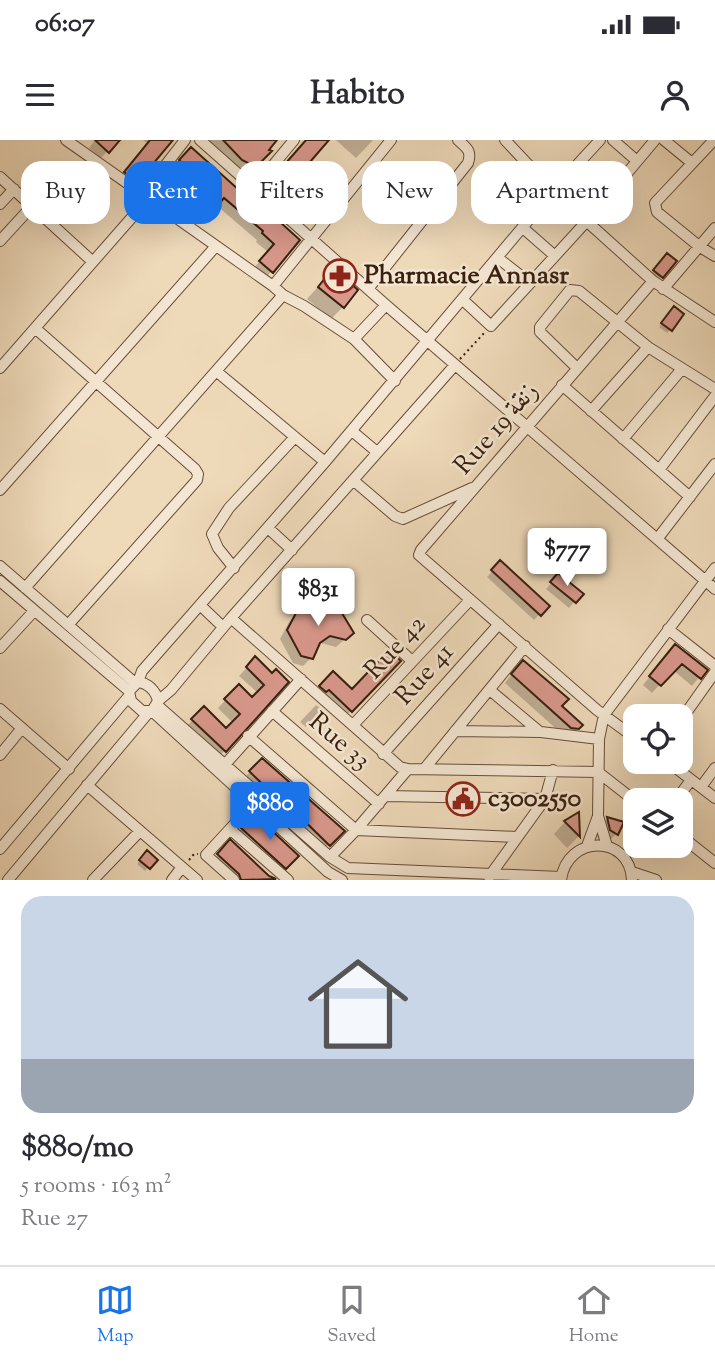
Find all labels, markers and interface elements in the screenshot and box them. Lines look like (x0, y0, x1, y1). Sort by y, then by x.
text: 06:07 (35, 6, 95, 43)
text: Habito (310, 72, 405, 118)
icon: menu (21, 76, 59, 114)
icon: person (656, 76, 694, 114)
chip: Buy (21, 161, 110, 224)
chip: Rent (124, 161, 222, 224)
chip: Filters (236, 161, 348, 224)
chip: New (362, 161, 457, 224)
chip: Apartment (471, 161, 633, 224)
pharmacy icon: Pharmacie Annasr (321, 257, 359, 295)
place label: Pharmacie Annasr (364, 258, 569, 295)
street label: Rue 19 زنقة (446, 374, 548, 484)
pin: $777 (526, 528, 608, 588)
text: $777 (544, 534, 590, 567)
pin: $831 (277, 568, 359, 628)
text: $831 (298, 574, 338, 607)
street label: Rue 42 (357, 608, 435, 688)
street label: Rue 41 (387, 636, 463, 714)
map controls (623, 704, 693, 858)
button: locate (623, 704, 693, 774)
street label: Rue 33 (300, 705, 378, 779)
public building icon: c3002550 (444, 780, 482, 818)
place label: c3002550 (488, 781, 581, 818)
pin: $880 (229, 782, 311, 842)
text: $880 (246, 788, 294, 821)
button: layers (623, 788, 693, 858)
icon: home (295, 941, 421, 1067)
text: $880/mo (21, 1127, 134, 1170)
text: 5 rooms · 163 m² (21, 1170, 171, 1203)
text: Rue 27 (21, 1203, 88, 1236)
tab: Map (96, 1281, 134, 1350)
tab: Saved (327, 1281, 376, 1350)
tab: Home (569, 1281, 619, 1350)

